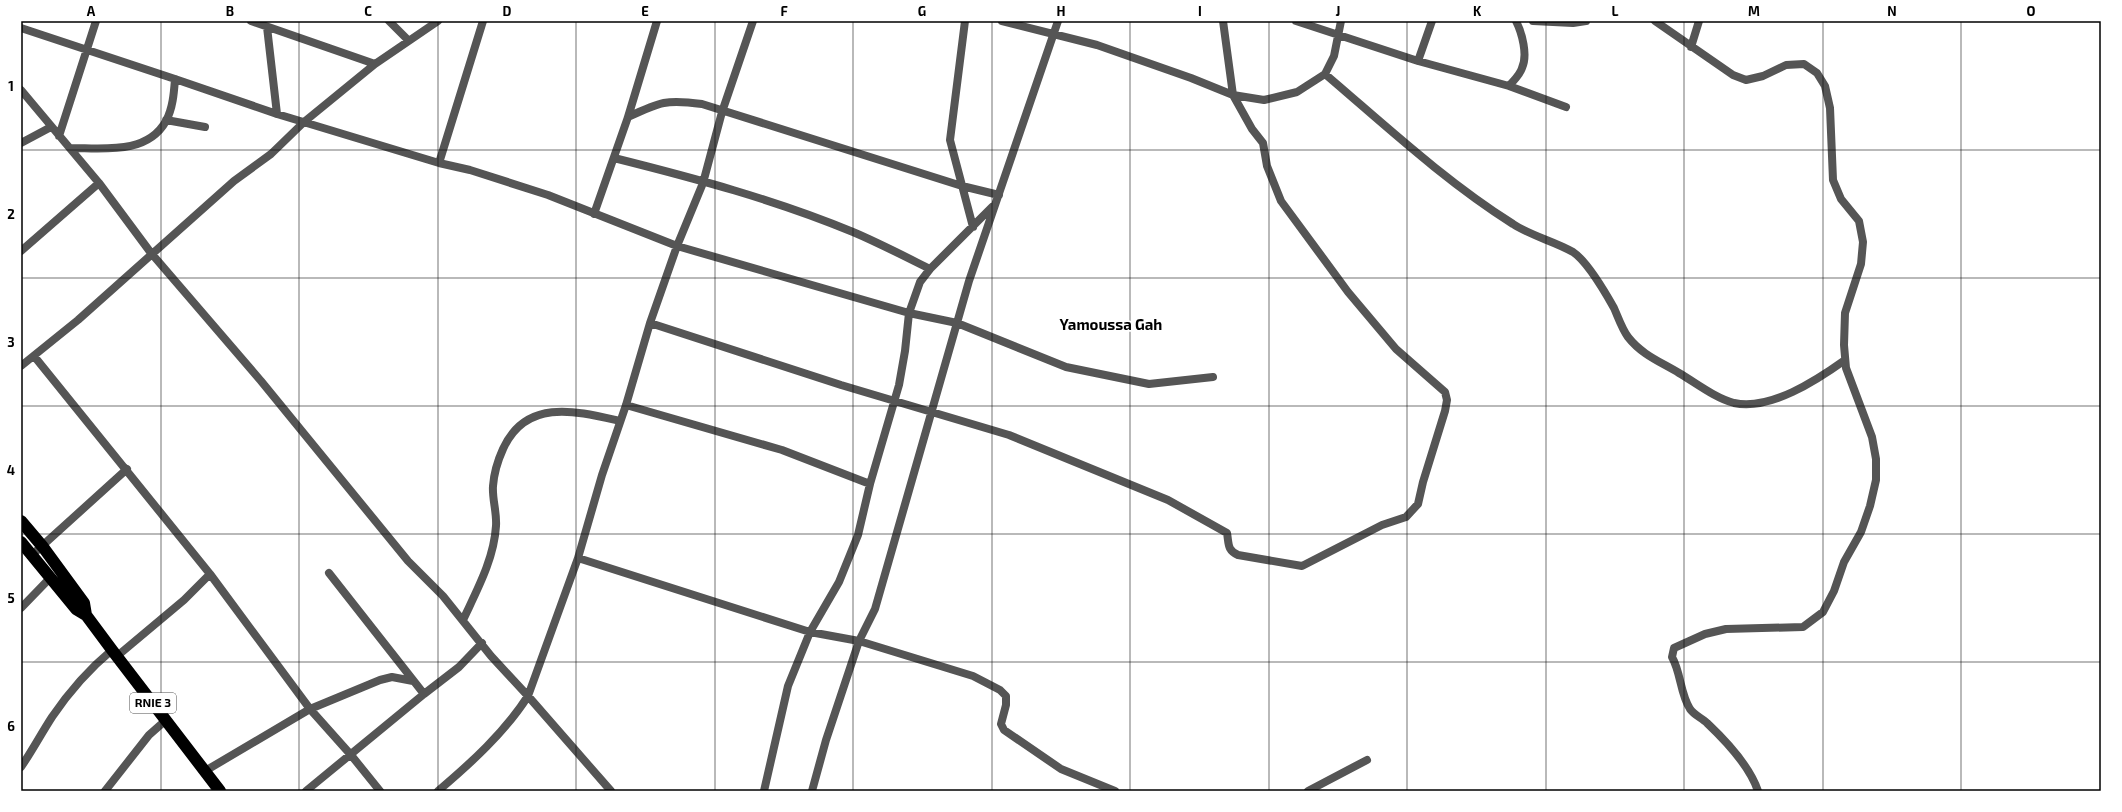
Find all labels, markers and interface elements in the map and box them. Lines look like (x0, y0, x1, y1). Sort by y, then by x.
text: A (87, 3, 96, 19)
text: B (226, 3, 234, 19)
text: C (364, 3, 372, 19)
text: D (503, 3, 512, 19)
text: E (641, 3, 649, 19)
text: F (780, 3, 788, 19)
text: G (918, 3, 926, 19)
text: H (1057, 3, 1066, 19)
text: I (1198, 3, 1202, 19)
text: J (1336, 3, 1340, 19)
text: K (1473, 3, 1482, 19)
text: L (1612, 3, 1619, 19)
text: M (1748, 3, 1760, 19)
text: N (1887, 3, 1897, 19)
text: O (2027, 3, 2036, 19)
text: 1 (8, 78, 14, 94)
text: 2 (7, 206, 15, 222)
district label: Yamoussa Gah (1060, 315, 1162, 333)
text: 3 (7, 334, 15, 350)
text: 4 (7, 462, 15, 478)
text: 5 (7, 590, 15, 606)
road number: RNIE 3 (130, 693, 176, 713)
text: 6 (7, 718, 15, 734)

